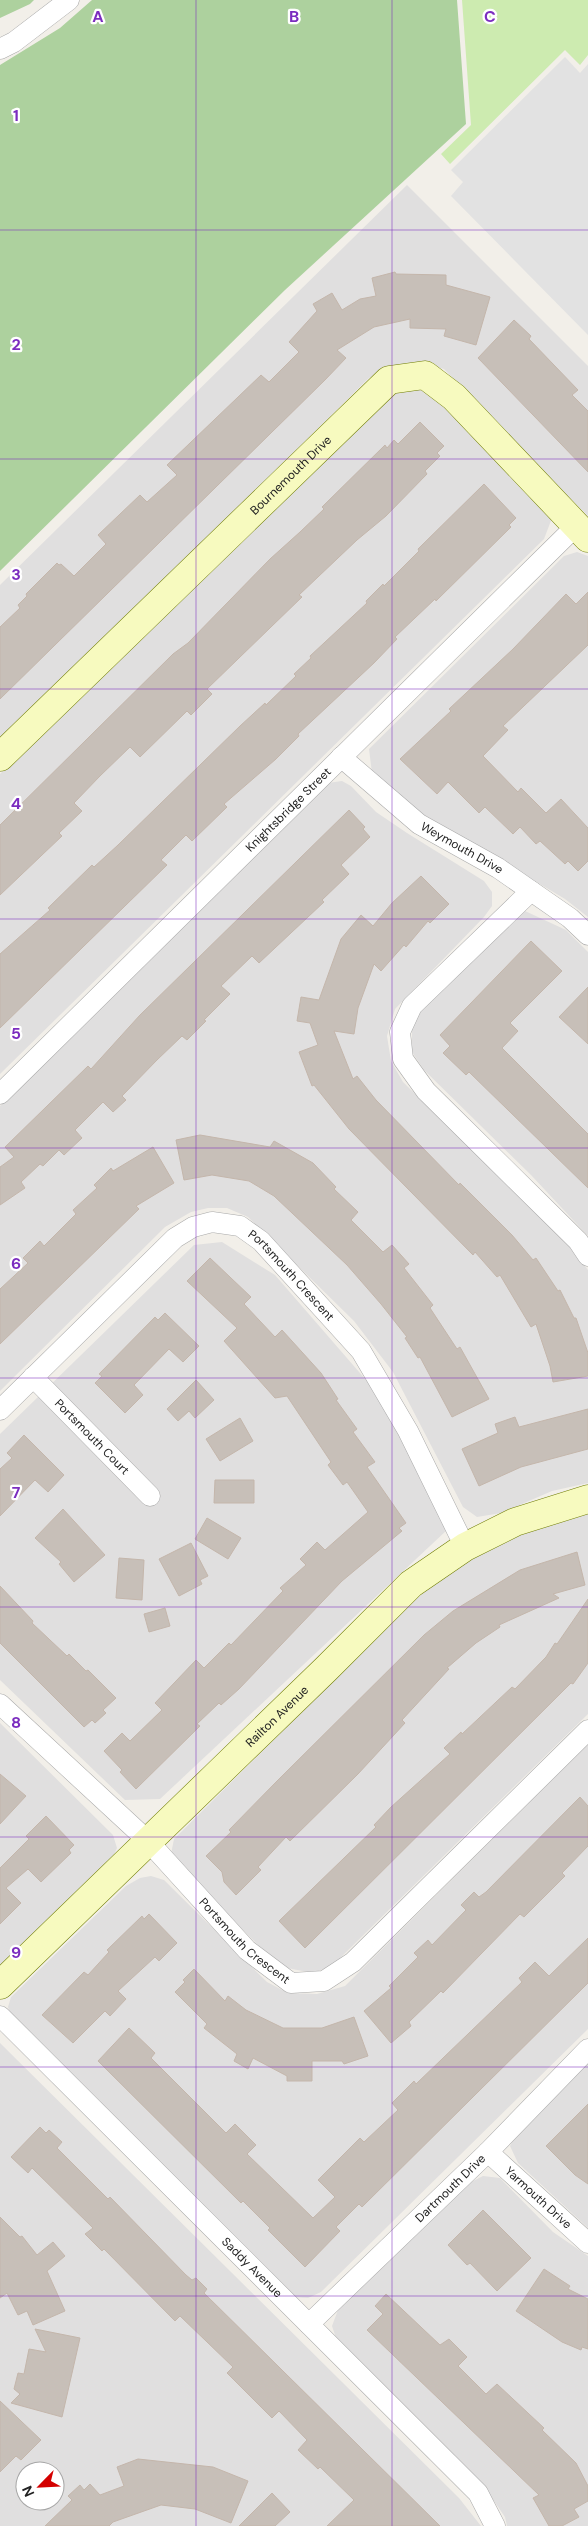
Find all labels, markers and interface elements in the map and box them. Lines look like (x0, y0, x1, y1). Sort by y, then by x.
text: A (92, 6, 104, 27)
text: B (289, 6, 299, 27)
text: C (484, 6, 496, 27)
text: 1 (13, 105, 19, 126)
text: 2 (11, 334, 21, 355)
street label: Bournemouth Drive (247, 432, 335, 518)
text: 3 (11, 564, 21, 585)
street label: Knightsbridge Street (242, 764, 335, 855)
text: 4 (11, 793, 21, 814)
street label: Weymouth Drive (418, 818, 507, 877)
text: 5 (11, 1023, 21, 1044)
street label: Portsmouth Crescent (245, 1226, 338, 1325)
text: 6 (11, 1253, 21, 1274)
street label: Portsmouth Court (51, 1396, 133, 1478)
text: 7 (12, 1482, 21, 1503)
street label: Railton Avenue (242, 1682, 312, 1751)
text: 8 (11, 1712, 21, 1733)
street label: Portsmouth Crescent (196, 1895, 293, 1988)
text: 9 (11, 1942, 21, 1963)
street label: Dartmouth Drive (412, 2150, 489, 2226)
street label: Yarmouth Drive (501, 2163, 575, 2232)
street label: Saddy Avenue (218, 2234, 286, 2301)
north arrow (15, 2461, 65, 2511)
text: N (18, 2483, 38, 2500)

